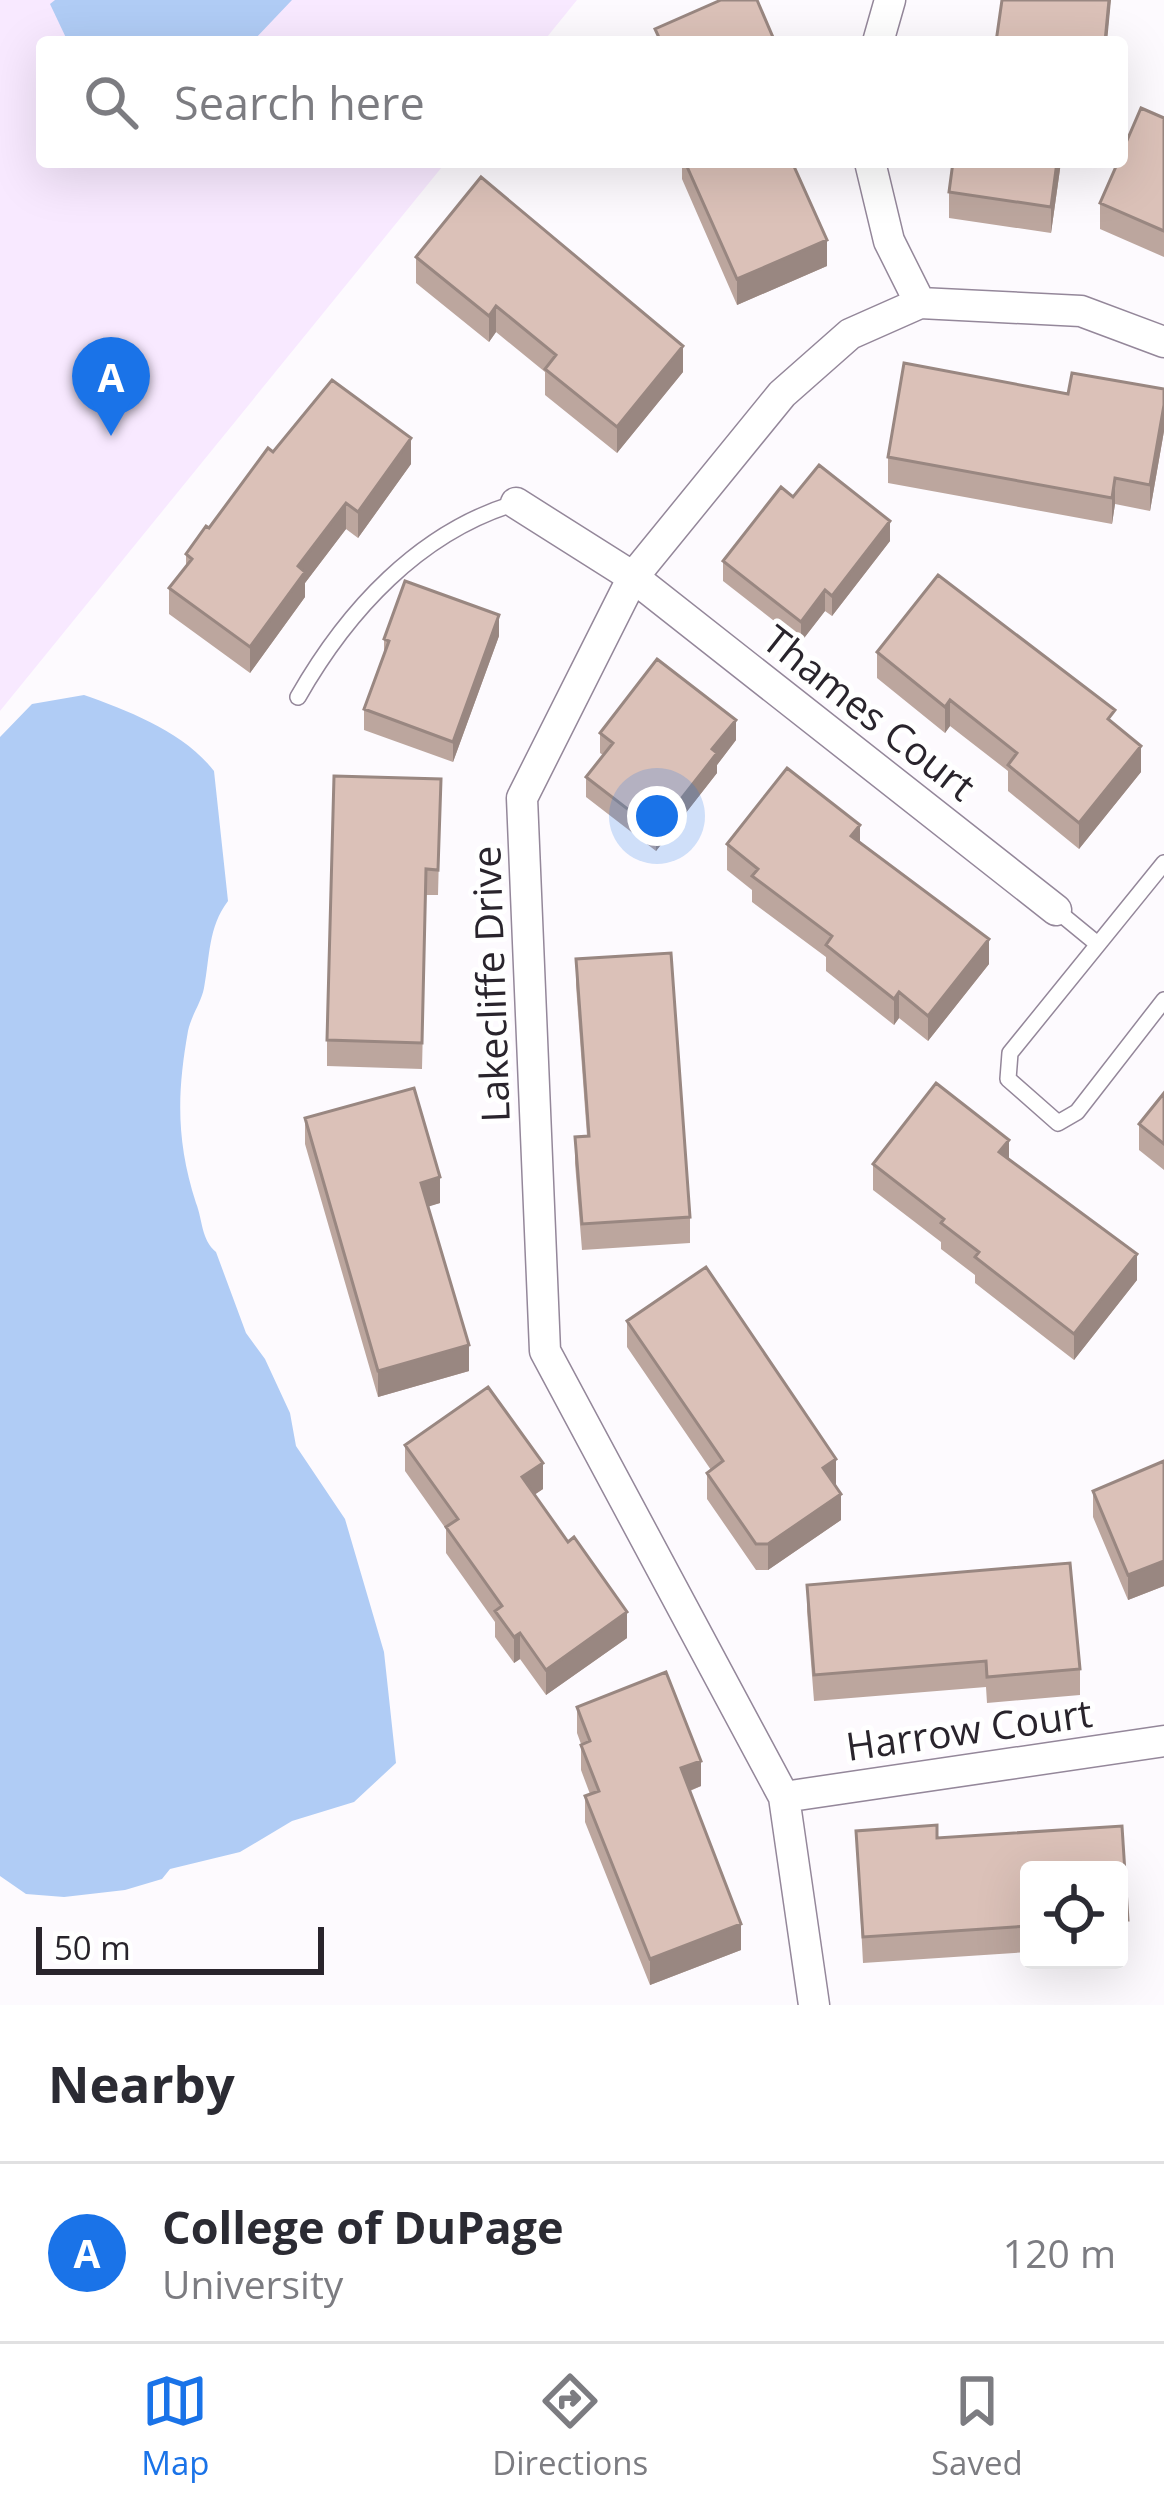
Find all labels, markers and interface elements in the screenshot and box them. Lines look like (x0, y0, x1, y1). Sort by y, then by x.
search box (36, 36, 1128, 168)
icon: search (78, 69, 144, 135)
text: Search here (174, 72, 425, 133)
pin: A (72, 337, 150, 436)
street label: Thames Court (753, 612, 987, 811)
your location (627, 786, 687, 846)
street label: Lakecliffe Drive (458, 845, 521, 1123)
street label: Harrow Court (842, 1685, 1095, 1772)
map controls (1020, 1861, 1128, 1969)
button: locate (1020, 1861, 1128, 1969)
scale bar (36, 1921, 324, 1974)
text: 50 m (54, 1925, 131, 1970)
text: Nearby (48, 2048, 235, 2118)
text: College of DuPage (162, 2196, 564, 2257)
text: A (74, 2226, 100, 2279)
text: 120 m (1003, 2226, 1116, 2279)
text: University (162, 2257, 343, 2310)
tab: Map (141, 2368, 210, 2485)
tab: Directions (492, 2368, 648, 2485)
tab: Saved (931, 2368, 1023, 2485)

